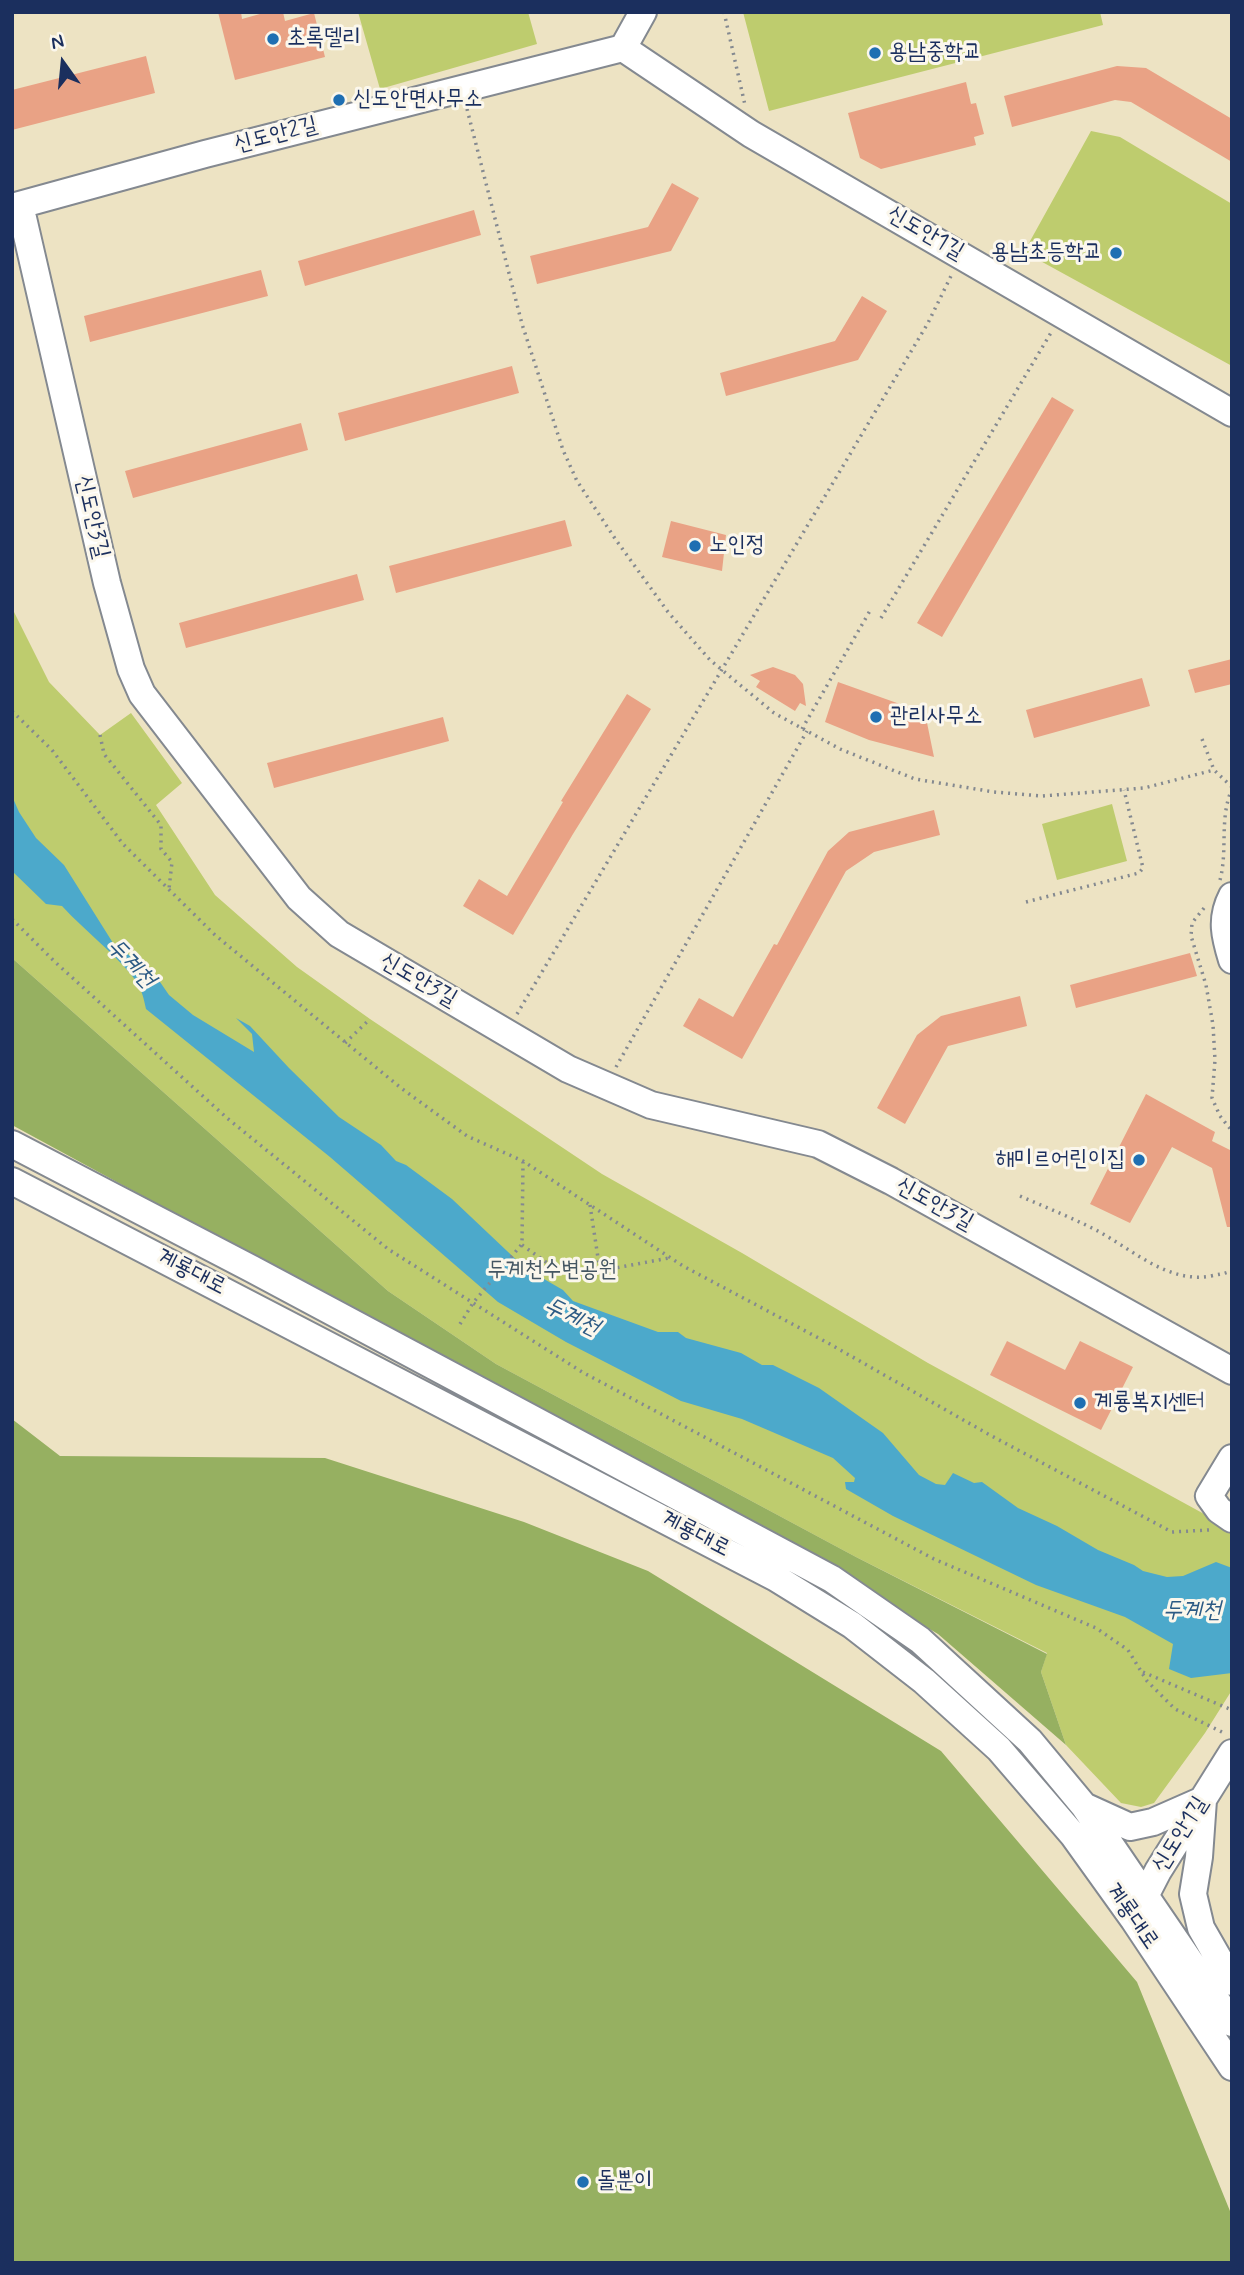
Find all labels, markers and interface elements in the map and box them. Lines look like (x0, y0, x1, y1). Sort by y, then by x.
place label: 초록델리 (287, 25, 361, 53)
north arrow (28, 28, 98, 98)
text: N (48, 29, 67, 56)
marker: 초록델리 (265, 31, 281, 47)
place label: 용남중학교 (889, 39, 982, 67)
marker: 용남중학교 (867, 45, 883, 61)
place label: 신도안면사무소 (353, 86, 483, 114)
marker: 신도안면사무소 (331, 92, 347, 108)
street label: 신도안2길 (231, 112, 321, 160)
street label: 신도안1길 (882, 201, 968, 267)
place label: 용남초등학교 (991, 239, 1102, 267)
marker: 용남초등학교 (1108, 245, 1124, 261)
street label: 신도안3길 (68, 473, 114, 561)
place label: 노인정 (709, 532, 765, 560)
marker: 노인정 (687, 538, 703, 554)
place label: 관리사무소 (890, 703, 983, 731)
marker: 관리사무소 (868, 709, 884, 725)
water label: 두계천 (100, 933, 160, 995)
street label: 신도안3길 (375, 948, 461, 1014)
place label: 해미르어린이집 (995, 1146, 1125, 1174)
marker: 해미르어린이집 (1131, 1152, 1147, 1168)
street label: 신도안3길 (890, 1172, 978, 1238)
street label: 계룡대로 (152, 1244, 230, 1302)
park label: 두계천수변공원 (487, 1257, 617, 1285)
water label: 두계천 (539, 1292, 603, 1344)
place label: 계룡복지센터 (1094, 1389, 1205, 1417)
marker: 계룡복지센터 (1072, 1395, 1088, 1411)
street label: 계룡대로 (656, 1506, 734, 1564)
water label: 두계천 (1163, 1598, 1221, 1626)
street label: 신도안1길 (1147, 1792, 1215, 1878)
street label: 계룡대로 (1098, 1879, 1164, 1955)
place label: 돌뿐이 (597, 2168, 653, 2196)
marker: 돌뿐이 (575, 2174, 591, 2190)

